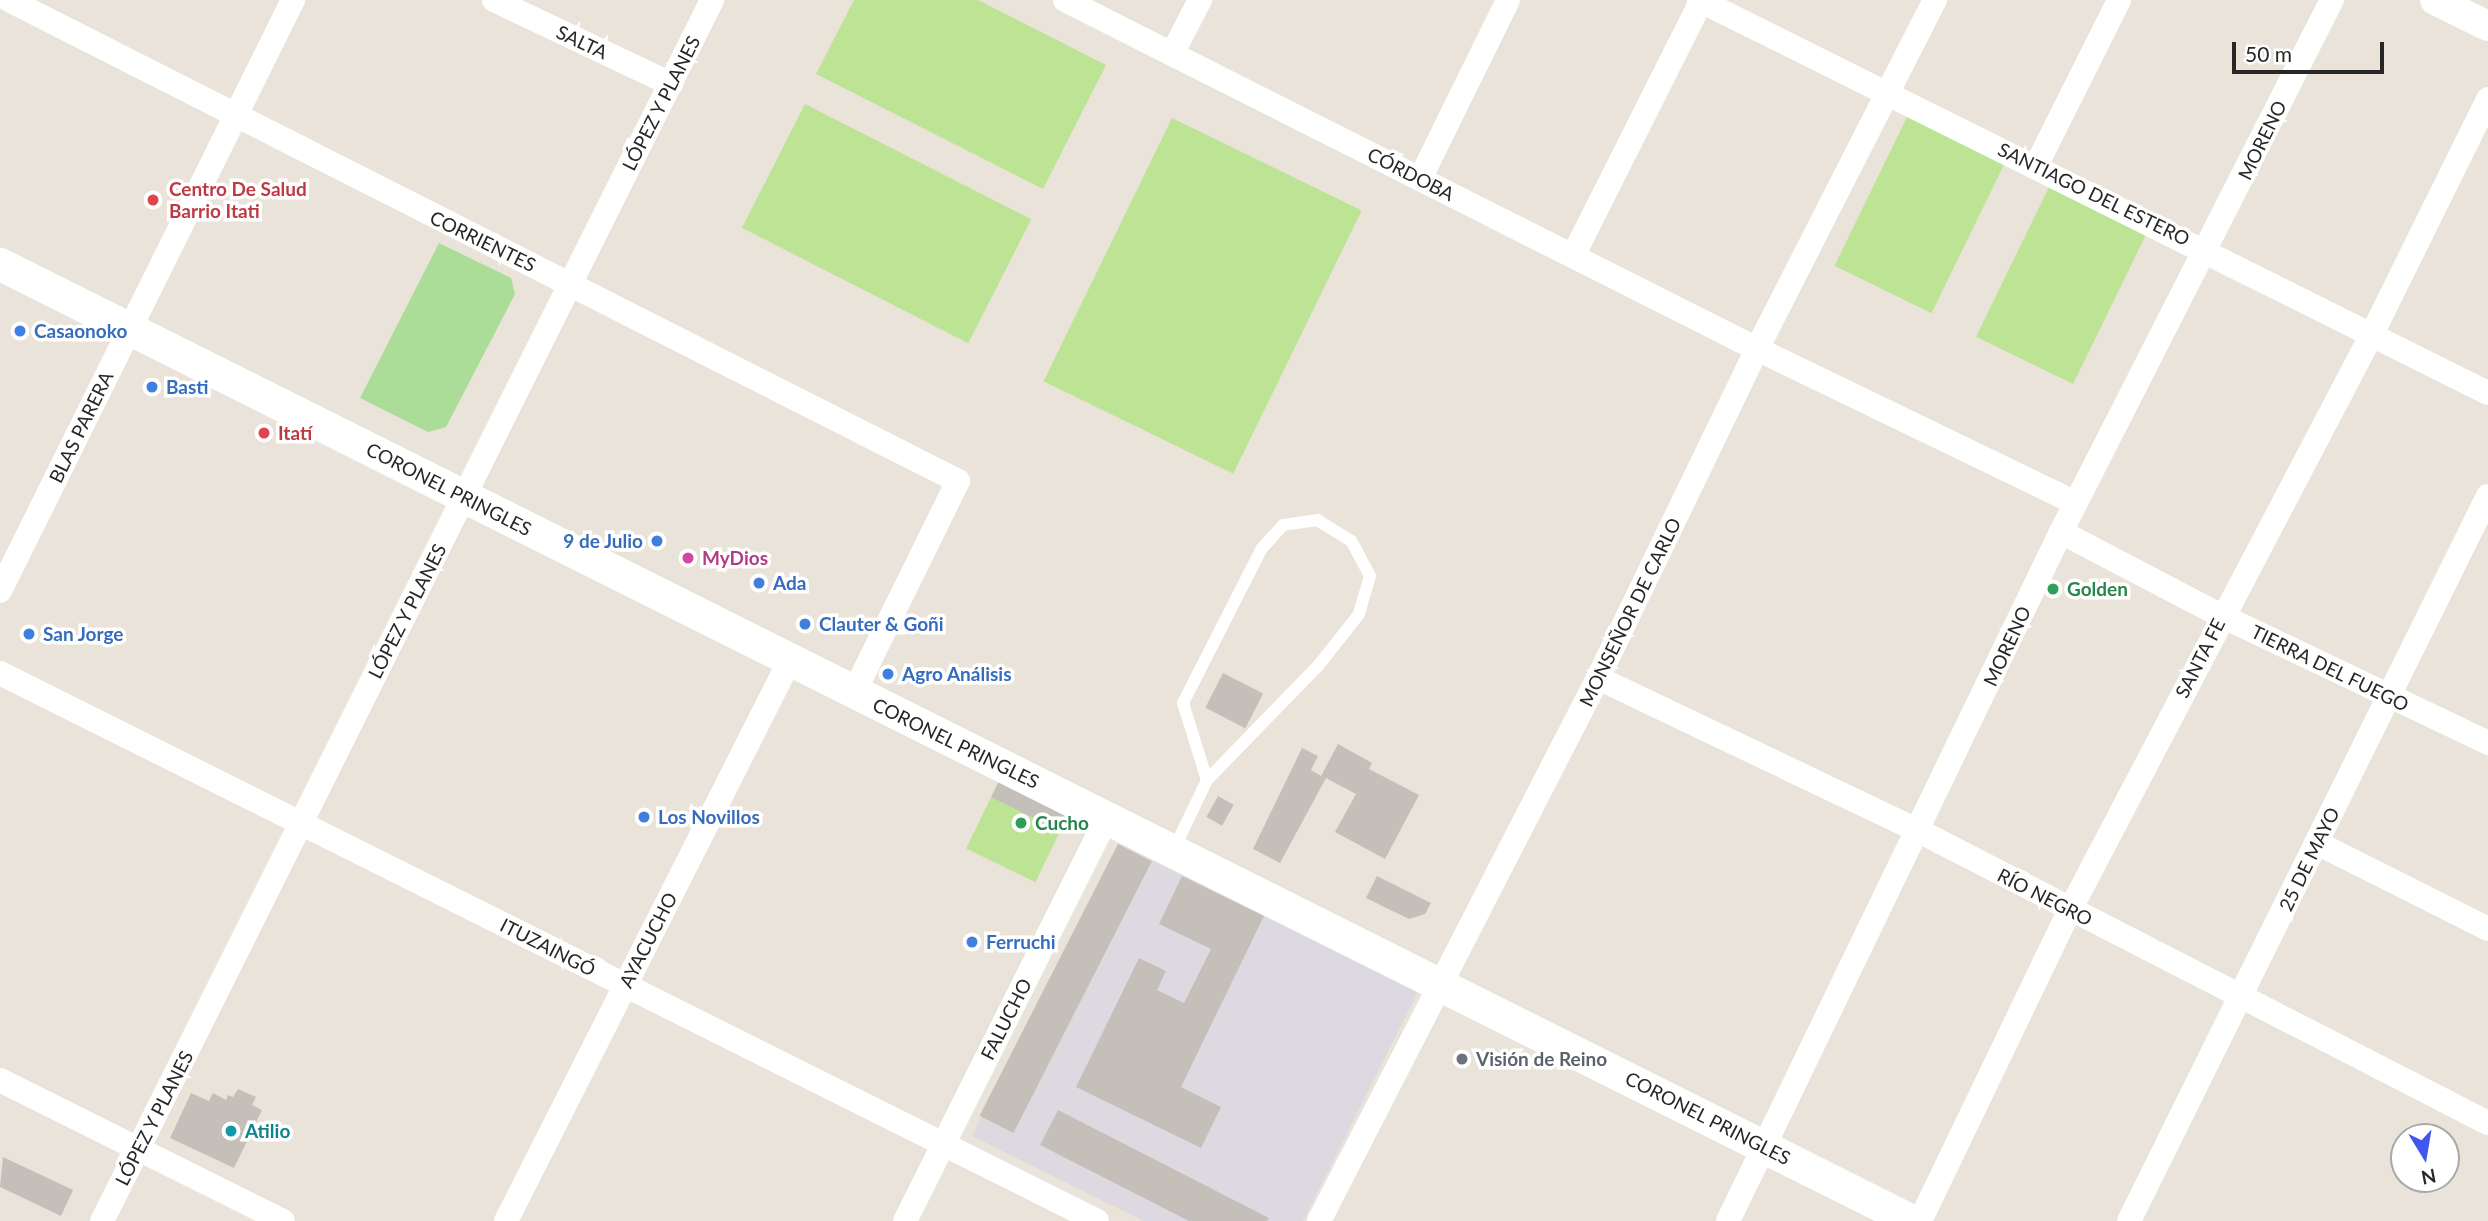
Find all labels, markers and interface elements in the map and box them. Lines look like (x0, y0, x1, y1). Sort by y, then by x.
street label: SALTA (553, 20, 611, 64)
scale bar (2236, 28, 2388, 72)
street label: LÓPEZ Y PLANES (617, 31, 705, 175)
text: 50 m (2245, 41, 2292, 66)
street label: MORENO (2233, 97, 2291, 183)
street label: SANTIAGO DEL ESTERO (1994, 138, 2194, 250)
street label: CÓRDOBA (1364, 142, 1458, 206)
place label: Centro De Salud Barrio Itati (169, 178, 307, 222)
marker: Centro De Salud Barrio Itati (143, 190, 163, 210)
street label: CORRIENTES (426, 206, 540, 276)
place label: Casaonoko (34, 320, 127, 342)
marker: Casaonoko (12, 323, 28, 339)
street label: BLAS PARERA (44, 368, 118, 486)
place label: Basti (166, 376, 209, 398)
marker: Basti (144, 379, 160, 395)
place label: Itatí (278, 422, 312, 444)
marker: Itatí (256, 425, 272, 441)
street label: CORONEL PRINGLES (362, 437, 536, 541)
street label: MONSEÑOR DE CARLO (1574, 514, 1686, 710)
place label: 9 de Julio (563, 530, 643, 552)
marker: 9 de Julio (649, 533, 665, 549)
street label: LÓPEZ Y PLANES (363, 539, 451, 683)
place label: MyDios (702, 547, 768, 569)
marker: MyDios (680, 550, 696, 566)
place label: Ada (773, 572, 806, 594)
marker: Ada (751, 575, 767, 591)
place label: Golden (2067, 578, 2128, 600)
marker: Golden (2045, 581, 2061, 597)
street label: MORENO (1979, 602, 2035, 690)
place label: Clauter & Goñi (819, 613, 944, 635)
street label: SANTA FE (2170, 614, 2230, 702)
marker: Clauter & Goñi (797, 616, 813, 632)
street label: TIERRA DEL FUEGO (2247, 620, 2413, 716)
place label: San Jorge (43, 623, 124, 645)
marker: San Jorge (21, 626, 37, 642)
place label: Agro Análisis (902, 663, 1012, 685)
marker: Agro Análisis (880, 666, 896, 682)
street label: CORONEL PRINGLES (869, 693, 1043, 793)
street label: 25 DE MAYO (2274, 803, 2344, 915)
place label: Los Novillos (658, 806, 760, 828)
marker: Los Novillos (636, 809, 652, 825)
place label: Cucho (1035, 812, 1089, 834)
marker: Cucho (1013, 815, 1029, 831)
street label: RÍO NEGRO (1994, 863, 2096, 931)
street label: AYACUCHO (614, 889, 682, 991)
street label: ITUZAINGÓ (497, 913, 599, 981)
place label: Ferruchi (986, 931, 1056, 953)
marker: Ferruchi (964, 934, 980, 950)
street label: FALUCHO (976, 975, 1036, 1063)
street label: LÓPEZ Y PLANES (110, 1046, 198, 1190)
place label: Visión de Reino (1476, 1048, 1607, 1070)
marker: Visión de Reino (1454, 1051, 1470, 1067)
street label: CORONEL PRINGLES (1621, 1066, 1795, 1170)
place label: Atilio (245, 1120, 290, 1142)
marker: Atilio (223, 1123, 239, 1139)
north arrow (2390, 1123, 2460, 1193)
text: N (2419, 1164, 2438, 1190)

